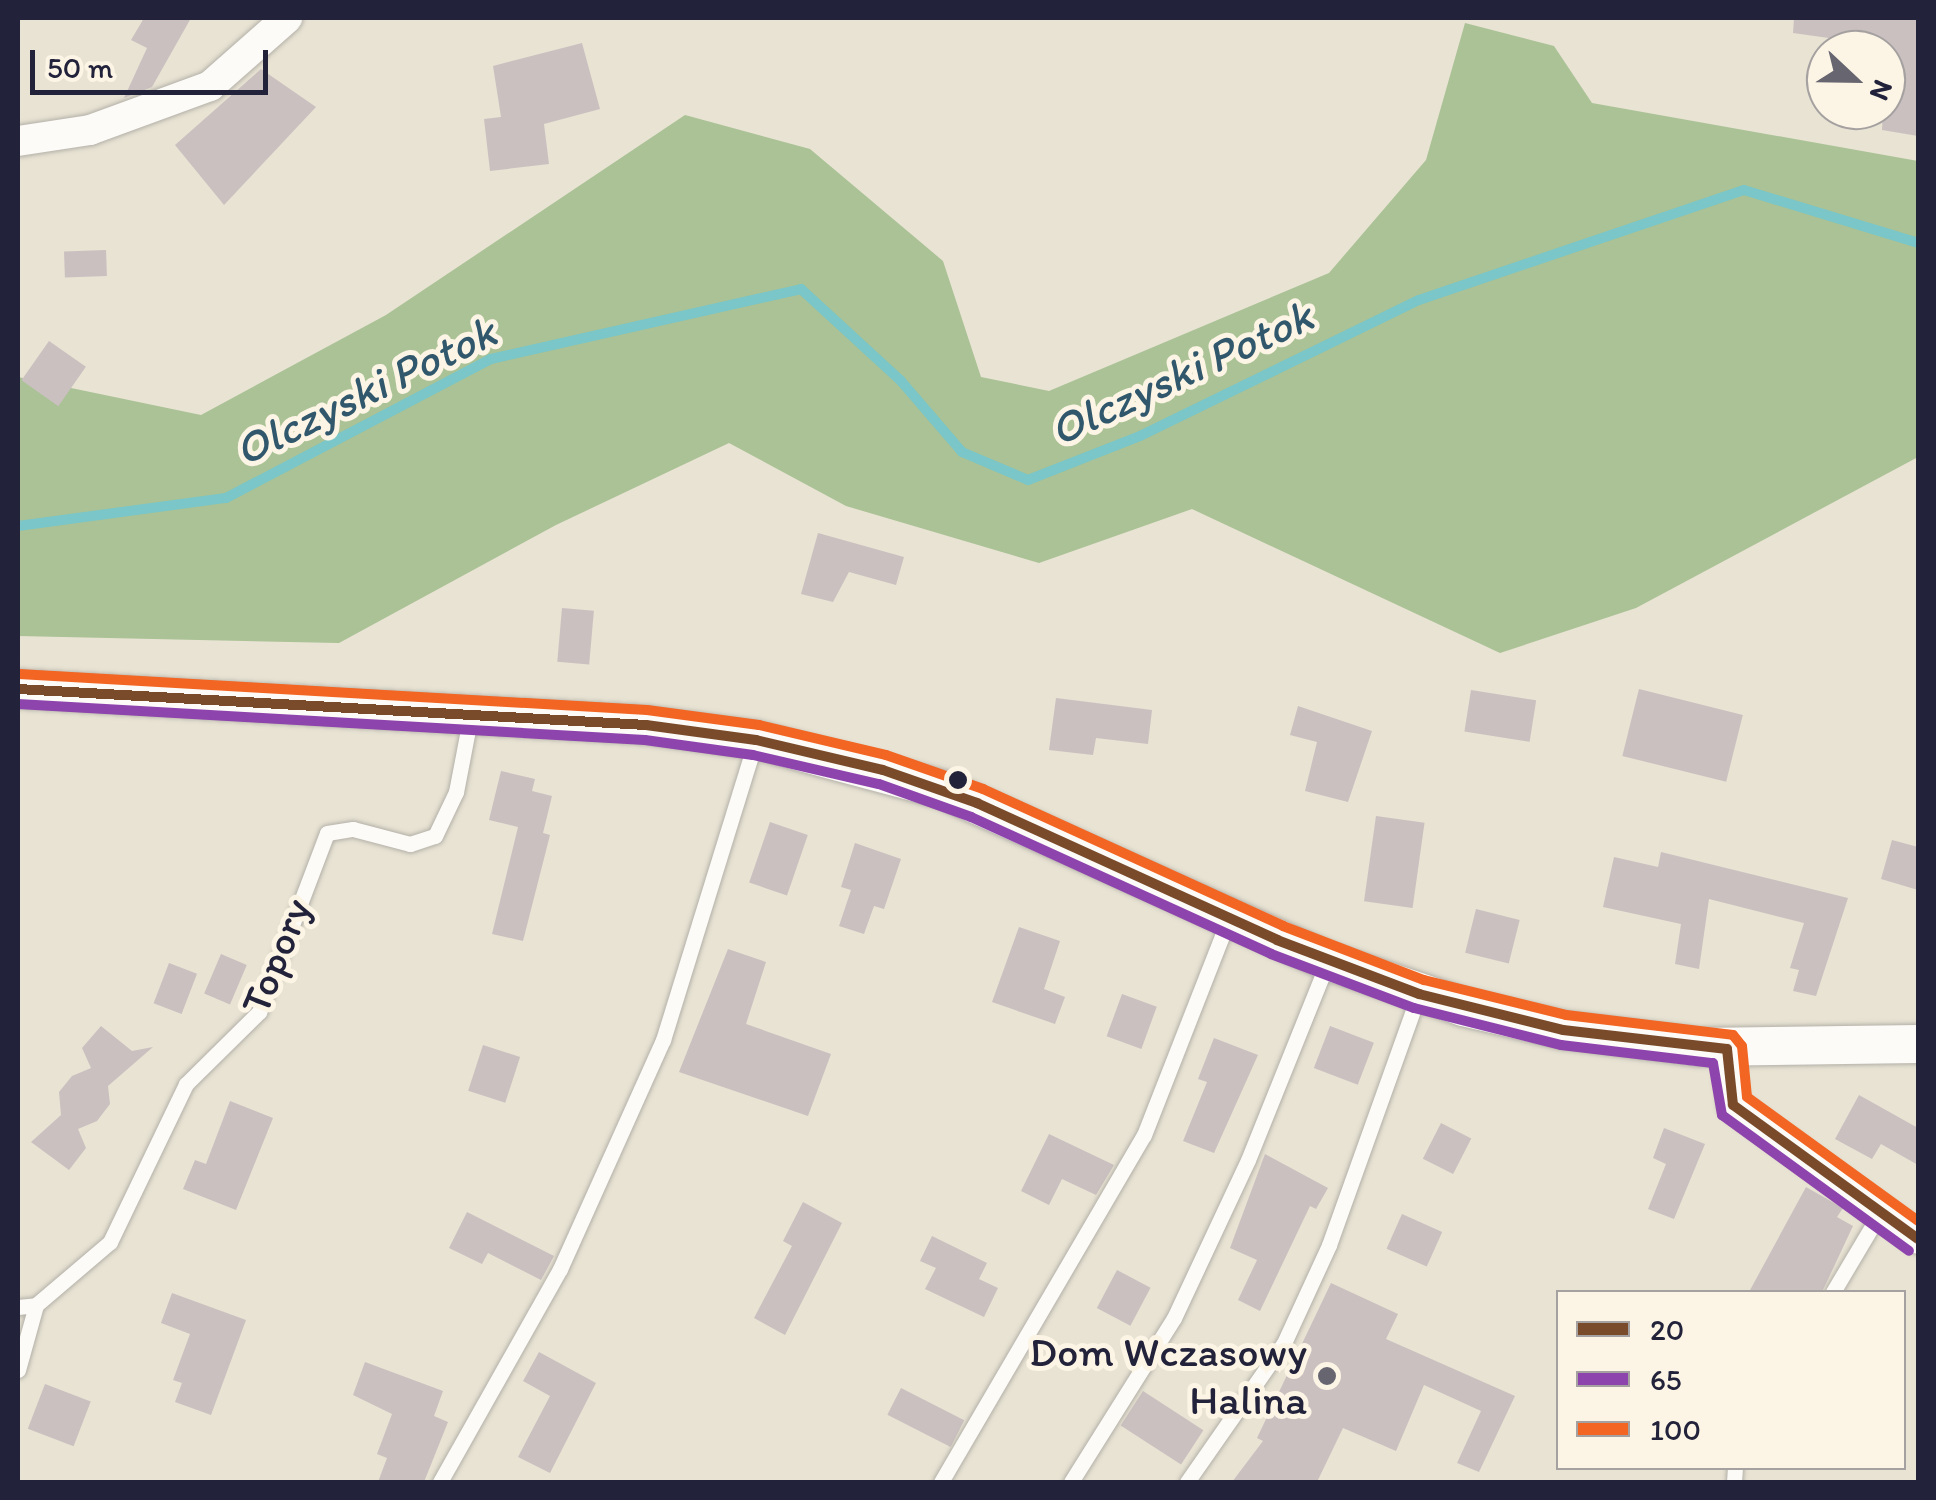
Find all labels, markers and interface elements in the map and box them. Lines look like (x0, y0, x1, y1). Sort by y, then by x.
scale bar (35, 30, 272, 92)
north arrow (1806, 30, 1906, 130)
text: 50 m (47, 49, 113, 86)
text: N (1863, 75, 1901, 106)
water label: Olczyski Potok (1042, 289, 1320, 457)
water label: Olczyski Potok (226, 305, 504, 477)
unlabelled marker (948, 770, 968, 790)
street label: Topory (230, 891, 322, 1021)
legend (1556, 1290, 1906, 1470)
text: 20 (1650, 1311, 1684, 1348)
place label: Dom Wczasowy Halina (1029, 1327, 1307, 1425)
text: 65 (1650, 1361, 1682, 1398)
marker: Dom Wczasowy Halina (1316, 1365, 1338, 1387)
text: 100 (1650, 1411, 1701, 1448)

